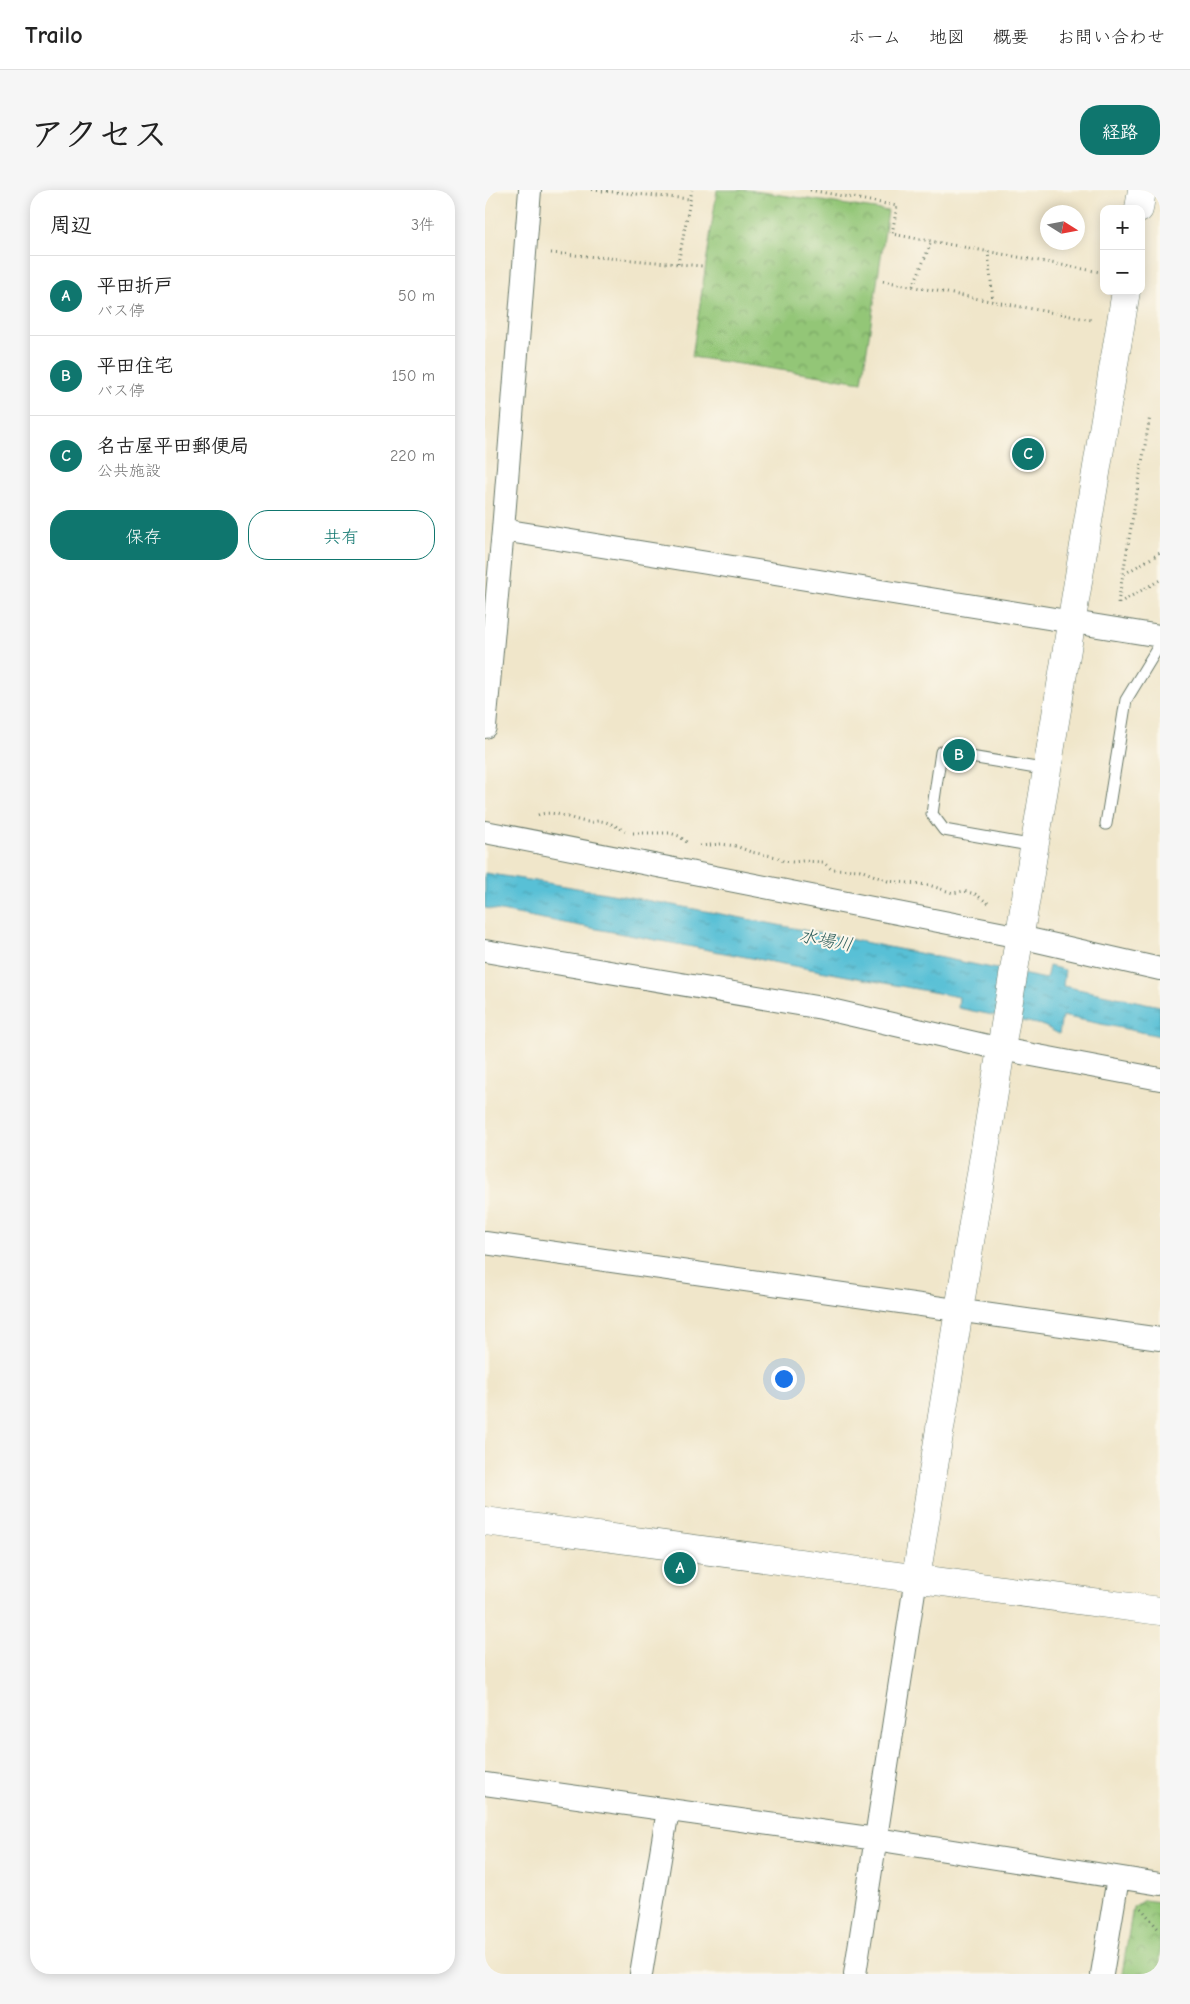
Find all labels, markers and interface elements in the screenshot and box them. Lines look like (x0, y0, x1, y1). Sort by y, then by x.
text: Trailo (25, 21, 83, 49)
text: ホーム (848, 27, 901, 48)
text: 地図 (929, 27, 965, 48)
text: 概要 (993, 27, 1029, 48)
text: お問い合わせ (1057, 27, 1165, 48)
button: 経路 (1080, 105, 1160, 155)
text: アクセス (30, 114, 168, 155)
north arrow (1040, 205, 1085, 250)
map controls (1100, 205, 1145, 295)
button: + (1100, 205, 1145, 250)
text: 周辺 (50, 213, 92, 237)
text: 3件 (411, 216, 435, 234)
button: − (1100, 250, 1145, 295)
text: 平田折戸 (97, 275, 173, 297)
text: A (62, 287, 70, 305)
text: 50 m (398, 287, 435, 305)
text: バス停 (97, 302, 145, 320)
text: 平田住宅 (97, 355, 173, 377)
text: B (61, 367, 71, 385)
text: 150 m (392, 367, 435, 385)
text: バス停 (97, 382, 145, 400)
text: 名古屋平田郵便局 (97, 435, 249, 457)
pin: C (1012, 435, 1044, 473)
text: C (61, 447, 71, 465)
text: 220 m (390, 447, 435, 465)
text: 公共施設 (97, 462, 161, 480)
button: 保存 (50, 510, 238, 560)
button: 共有 (248, 510, 435, 560)
pin: B (943, 736, 975, 774)
water label: 水場川 (797, 925, 854, 956)
your location (771, 1366, 797, 1392)
pin: A (664, 1549, 696, 1587)

